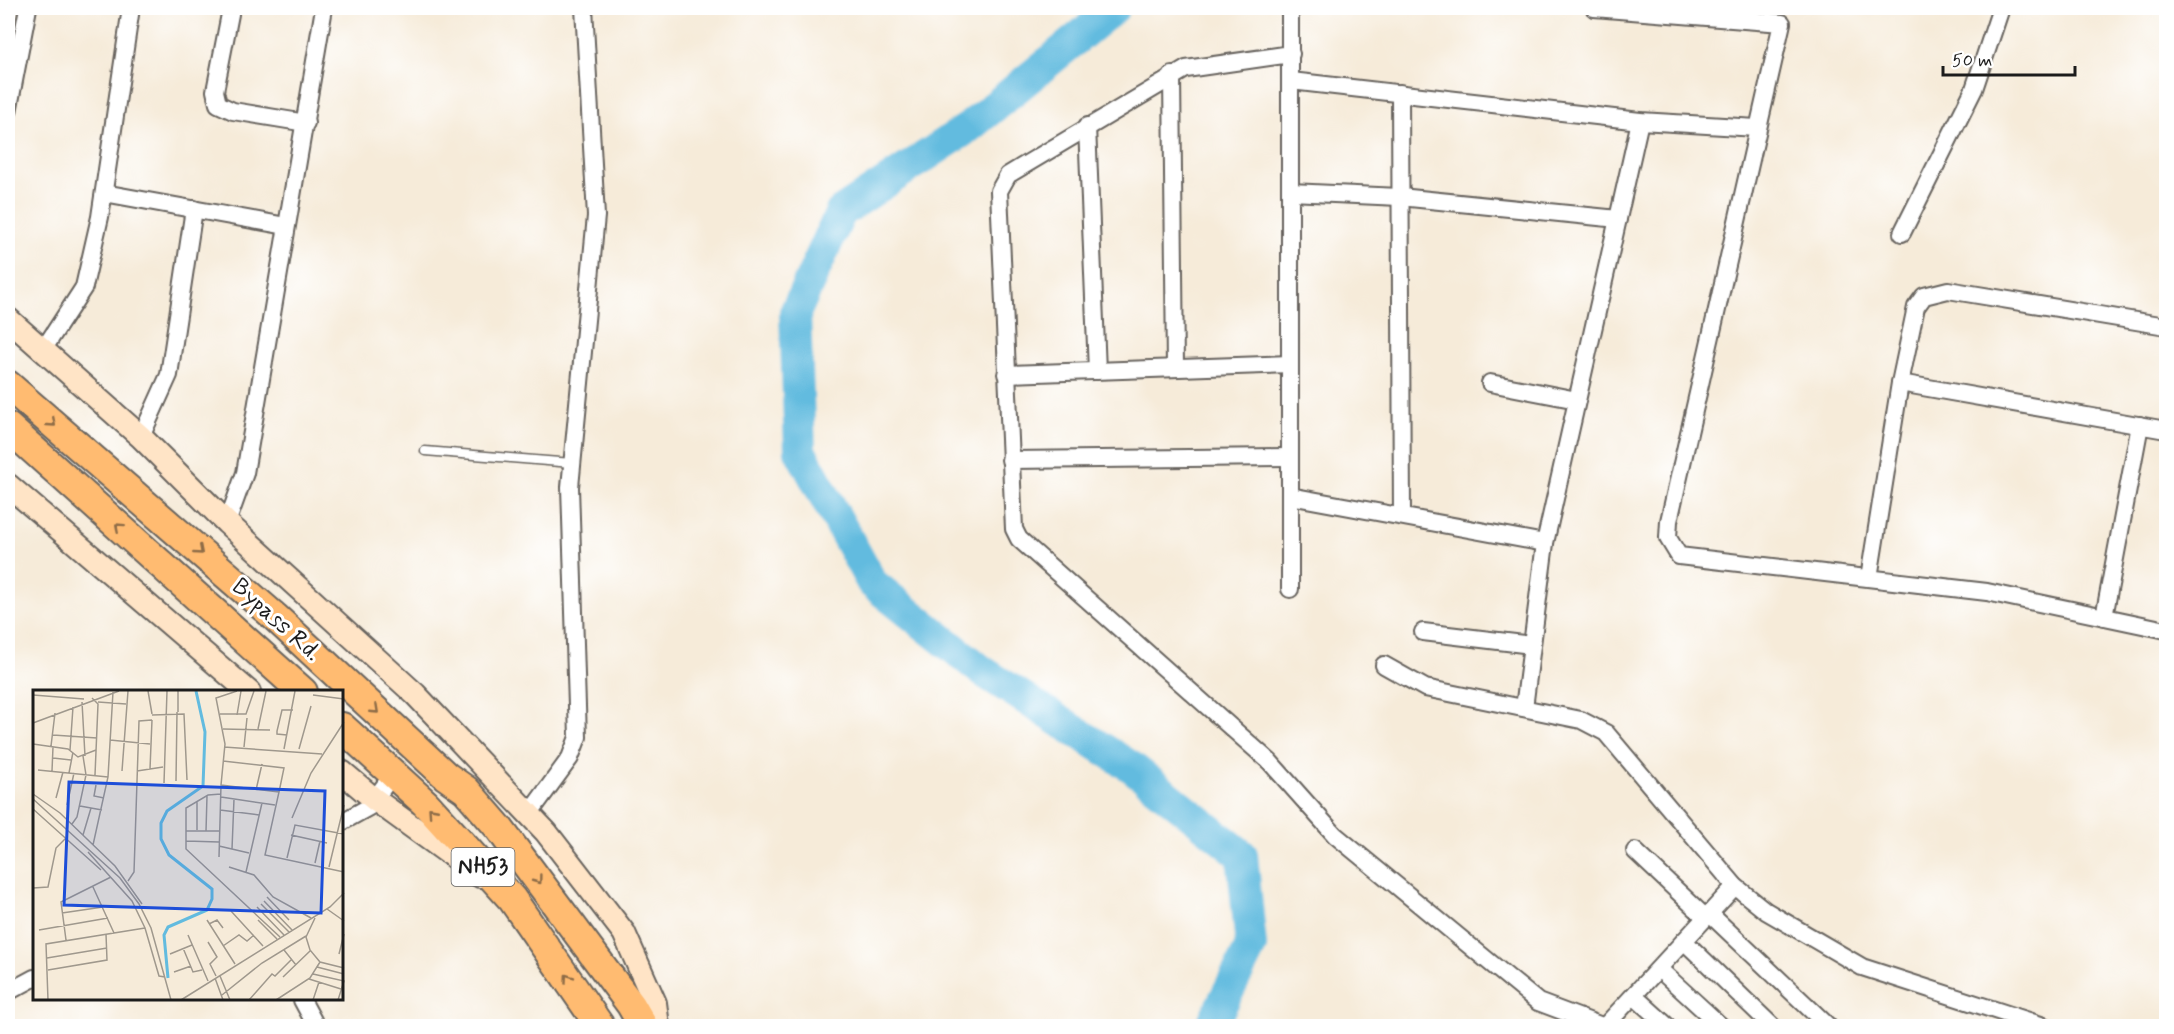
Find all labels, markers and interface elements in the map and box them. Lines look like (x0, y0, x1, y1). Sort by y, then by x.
scale bar (1943, 39, 2075, 77)
text: 50 m (1952, 49, 1992, 73)
one-way arrow (45, 416, 56, 427)
one-way arrow (115, 523, 126, 534)
one-way arrow (192, 544, 203, 555)
street label: Bypass Rd. (225, 572, 327, 668)
inset map (33, 690, 344, 1001)
one-way arrow (368, 703, 378, 714)
one-way arrow (428, 807, 439, 817)
road number: NH53 (452, 848, 514, 886)
one-way arrow (531, 874, 542, 885)
one-way arrow (564, 973, 575, 984)

